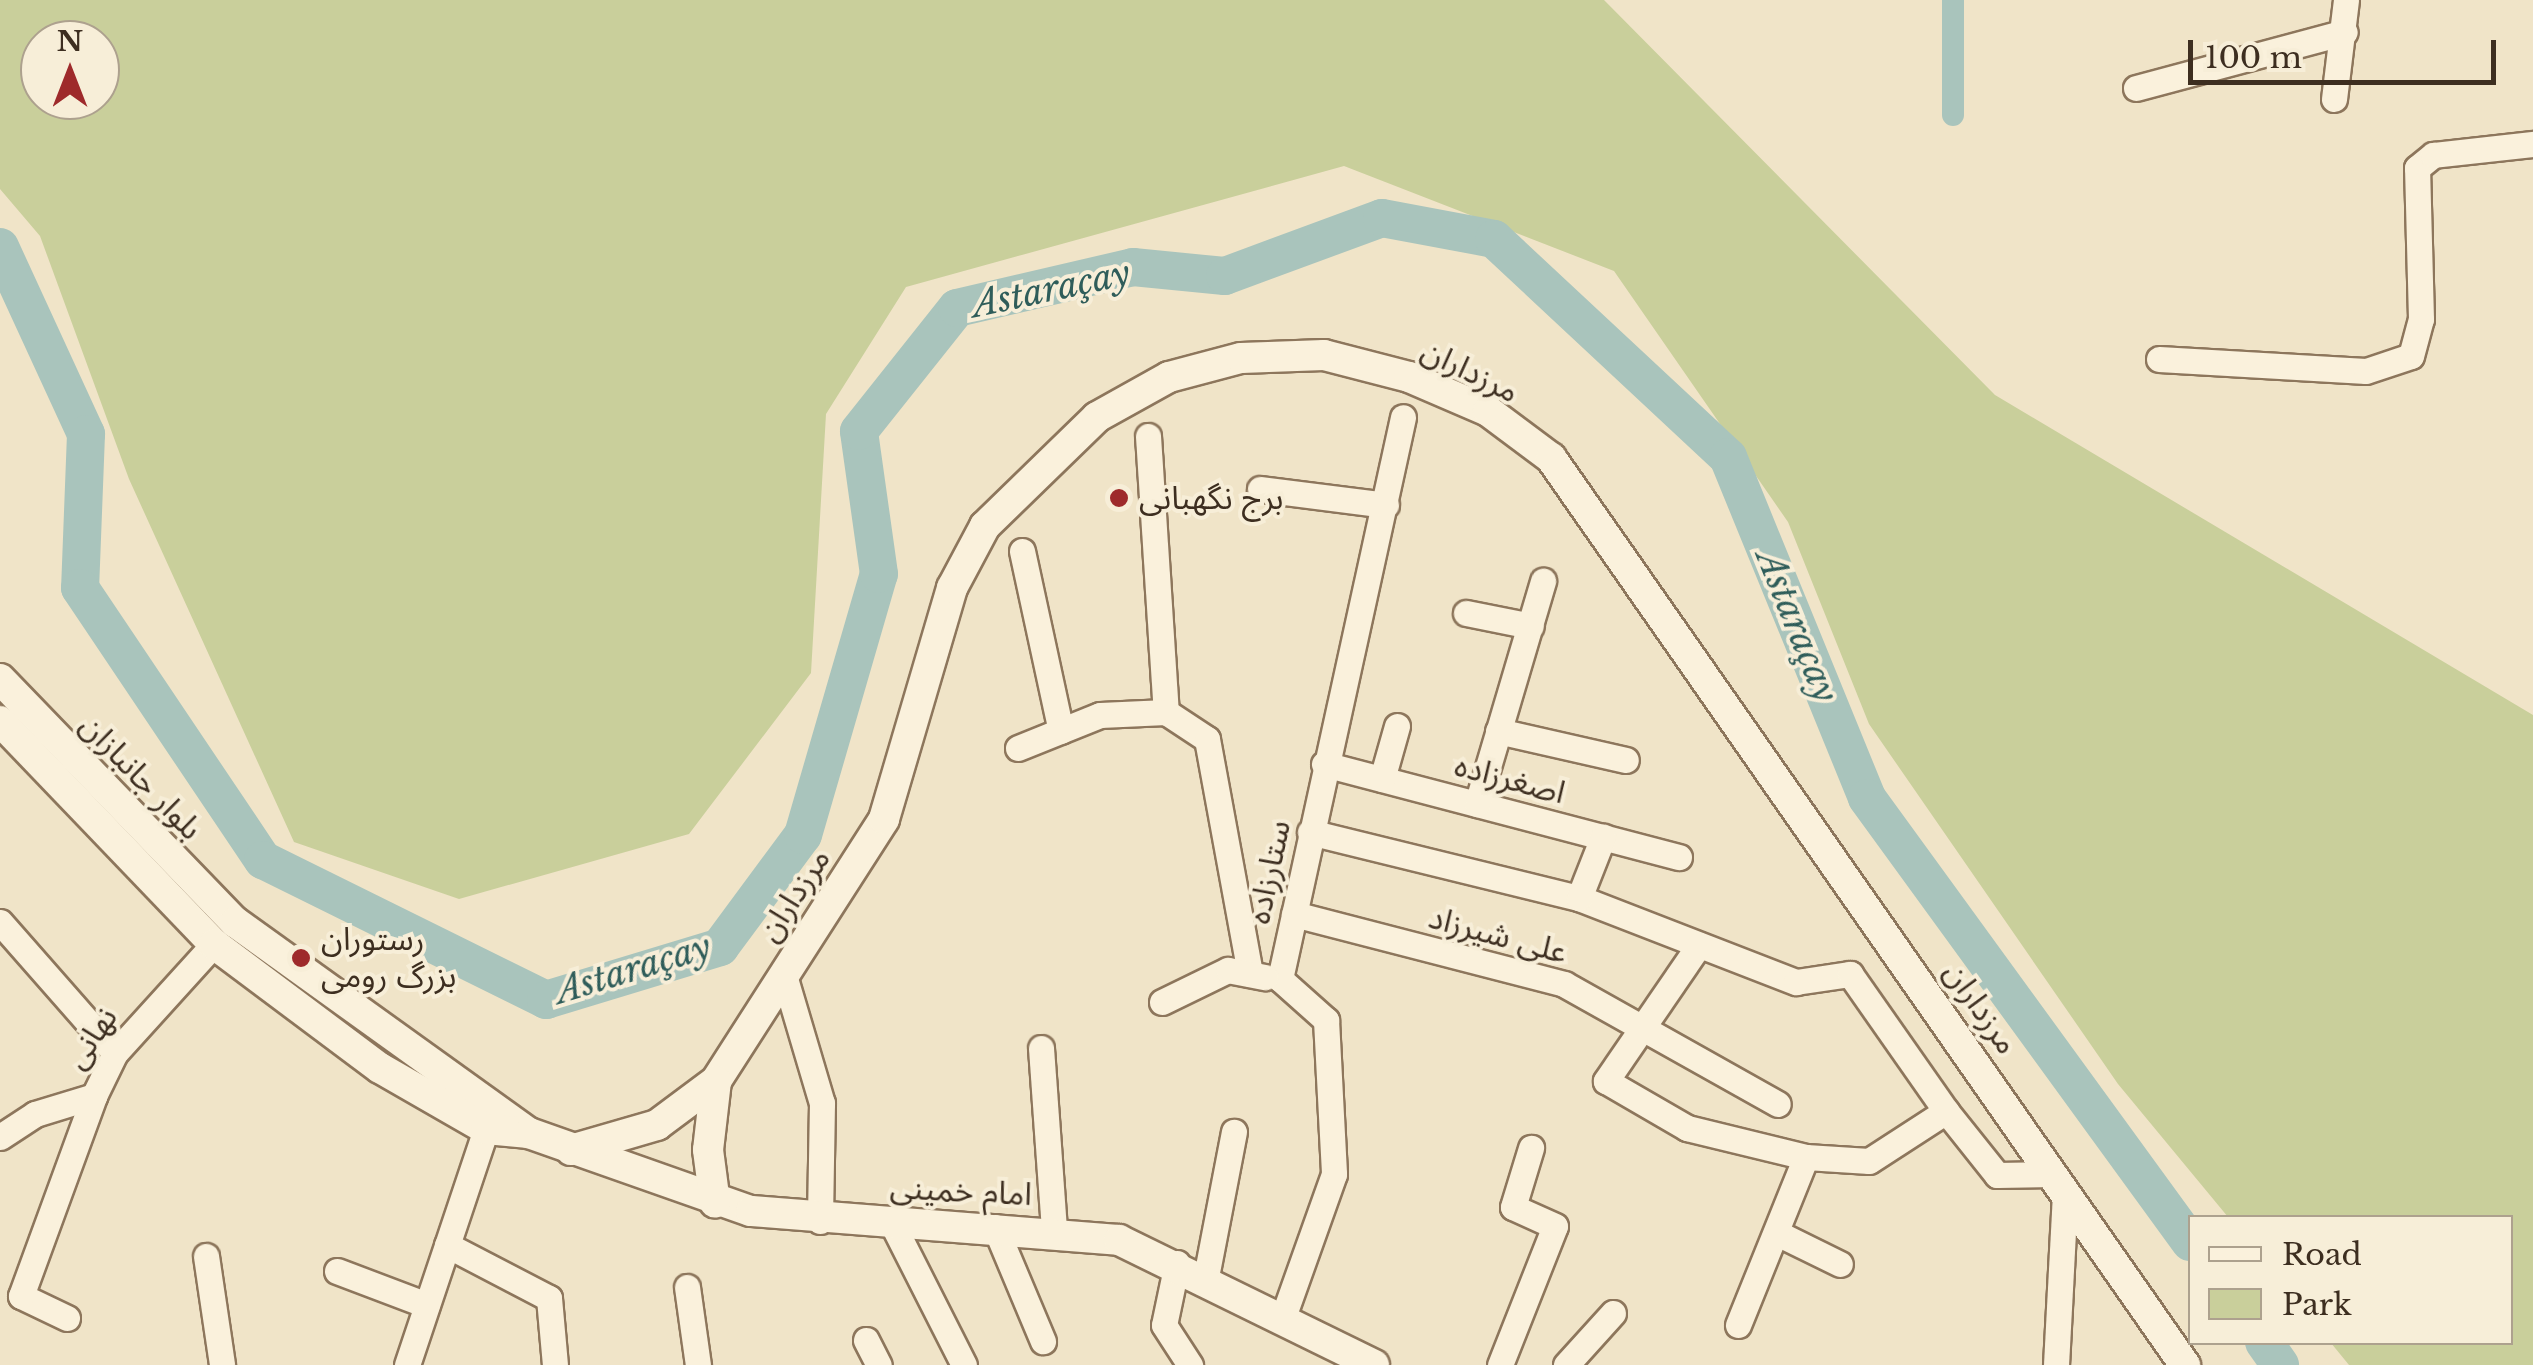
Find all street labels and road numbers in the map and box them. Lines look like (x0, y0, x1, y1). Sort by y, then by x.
street label: مرزداران (1415, 331, 1525, 411)
street label: بلوار جانبازان (72, 706, 210, 848)
street label: اصغرزاده (1451, 746, 1569, 812)
street label: ستارزاده (1239, 817, 1299, 927)
street label: مرزداران (750, 841, 838, 949)
street label: علی شیرزاد (1424, 898, 1572, 972)
street label: مرزداران (1936, 955, 2026, 1061)
street label: نهانی (57, 1000, 125, 1076)
street label: امام خمینی (889, 1168, 1033, 1214)

